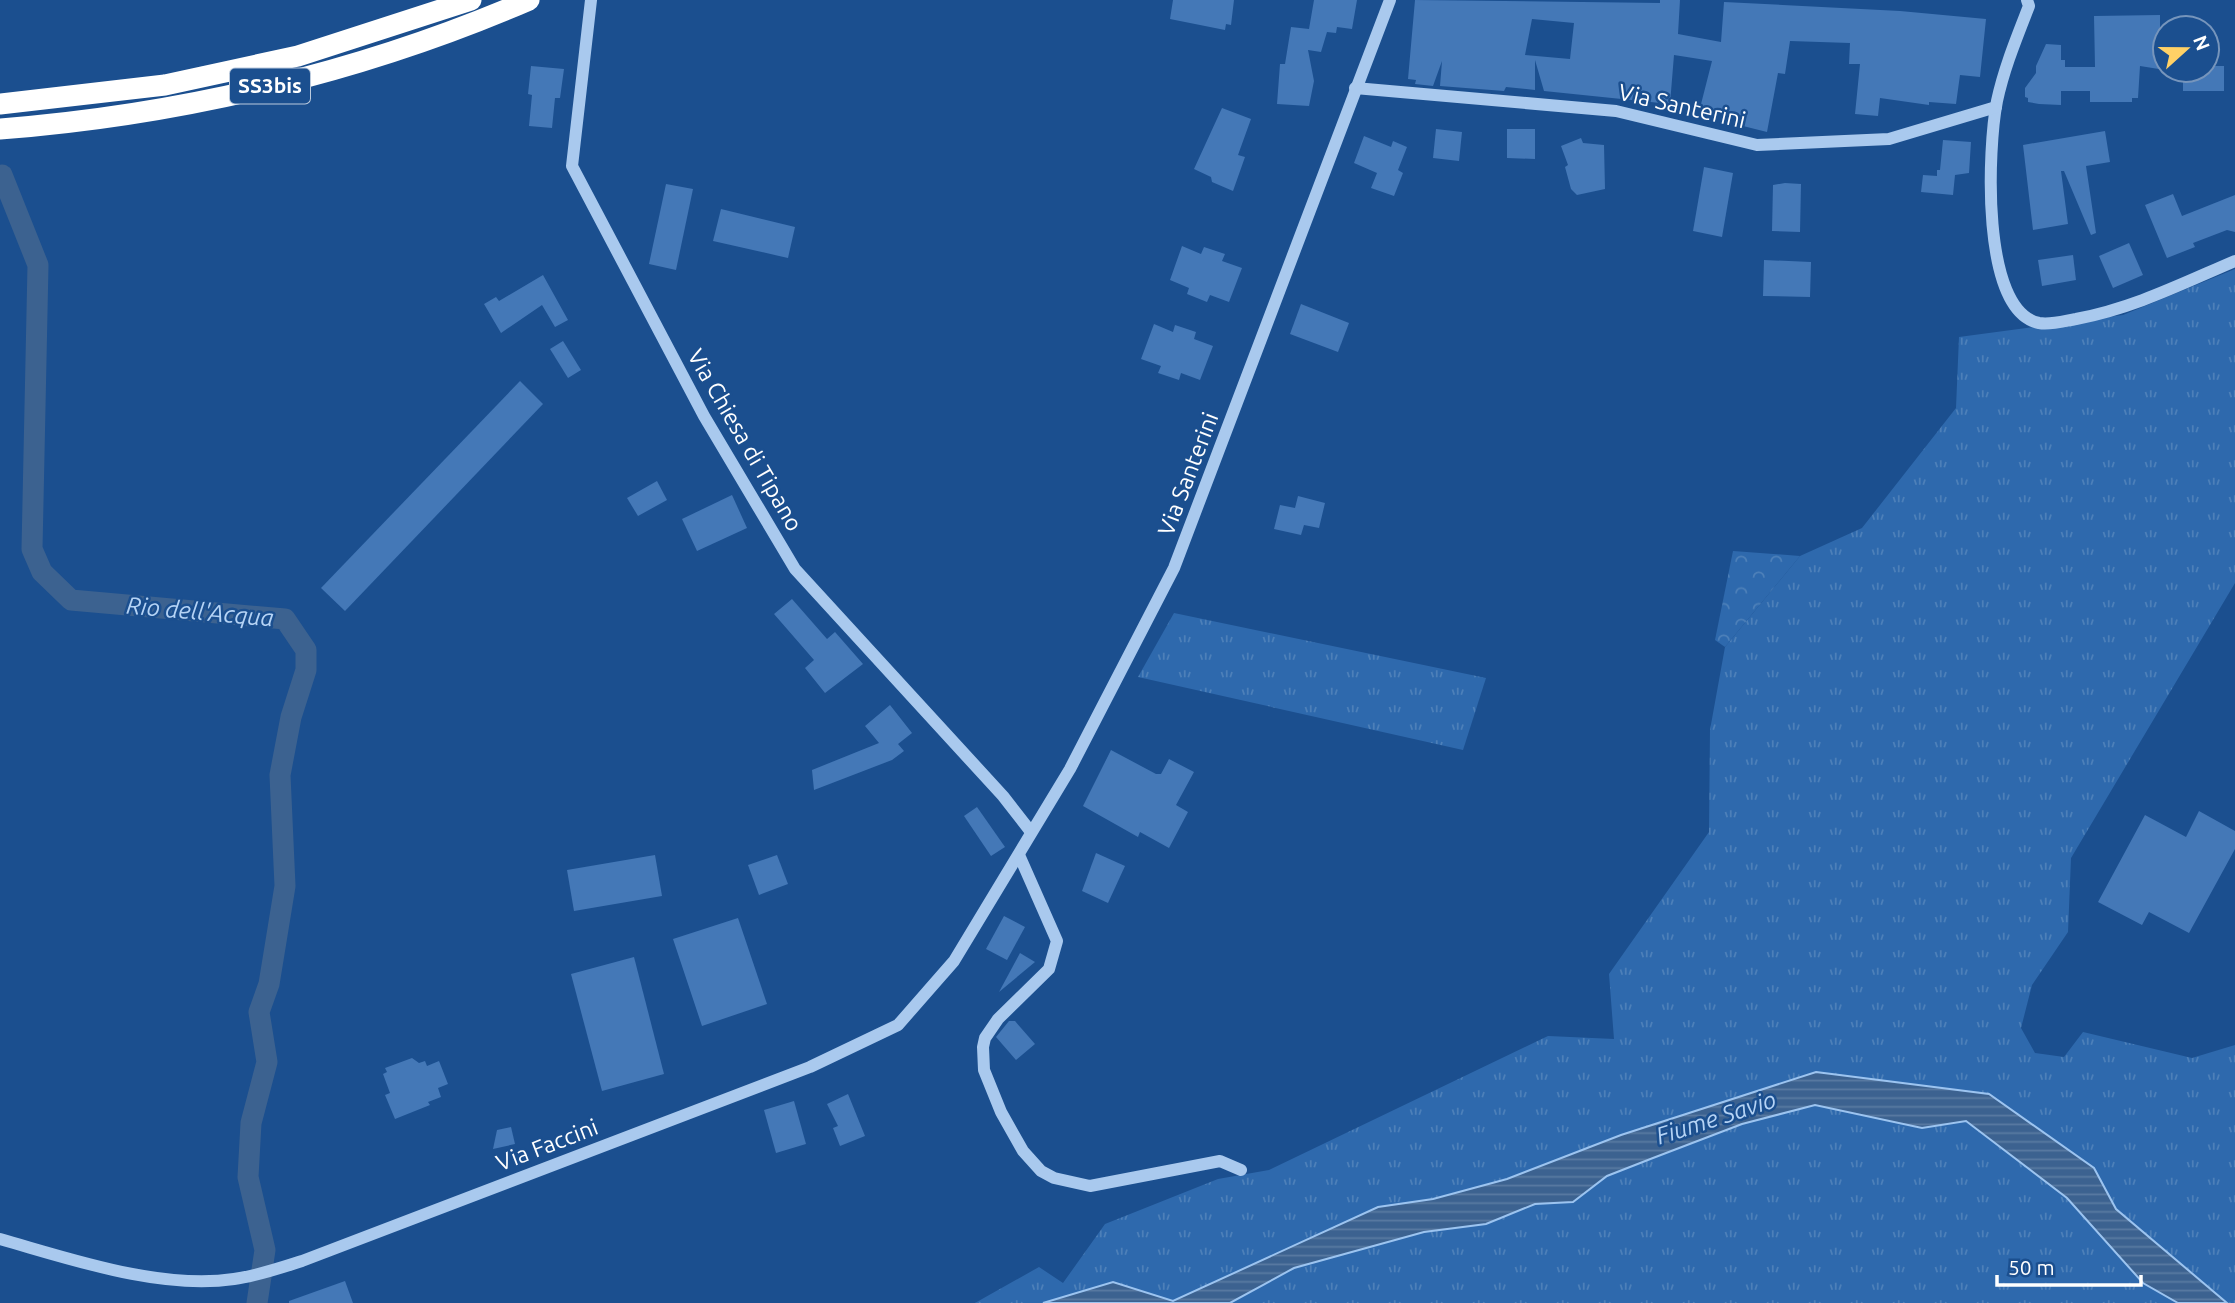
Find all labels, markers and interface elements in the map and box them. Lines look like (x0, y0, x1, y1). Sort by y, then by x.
north arrow (2151, 14, 2221, 84)
text: N (2189, 32, 2215, 53)
road number: SS3bis (230, 68, 310, 104)
street label: Via Santerini (1616, 79, 1748, 132)
street label: Via Chiesa di Tipano (683, 344, 808, 535)
street label: Via Santerini (1153, 409, 1222, 539)
water label: Rio dell'Acqua (125, 592, 275, 631)
water label: Fiume Savio (1652, 1085, 1779, 1150)
street label: Via Faccini (493, 1114, 601, 1175)
scale bar (1997, 1244, 2140, 1288)
text: 50 m (2008, 1255, 2055, 1279)

